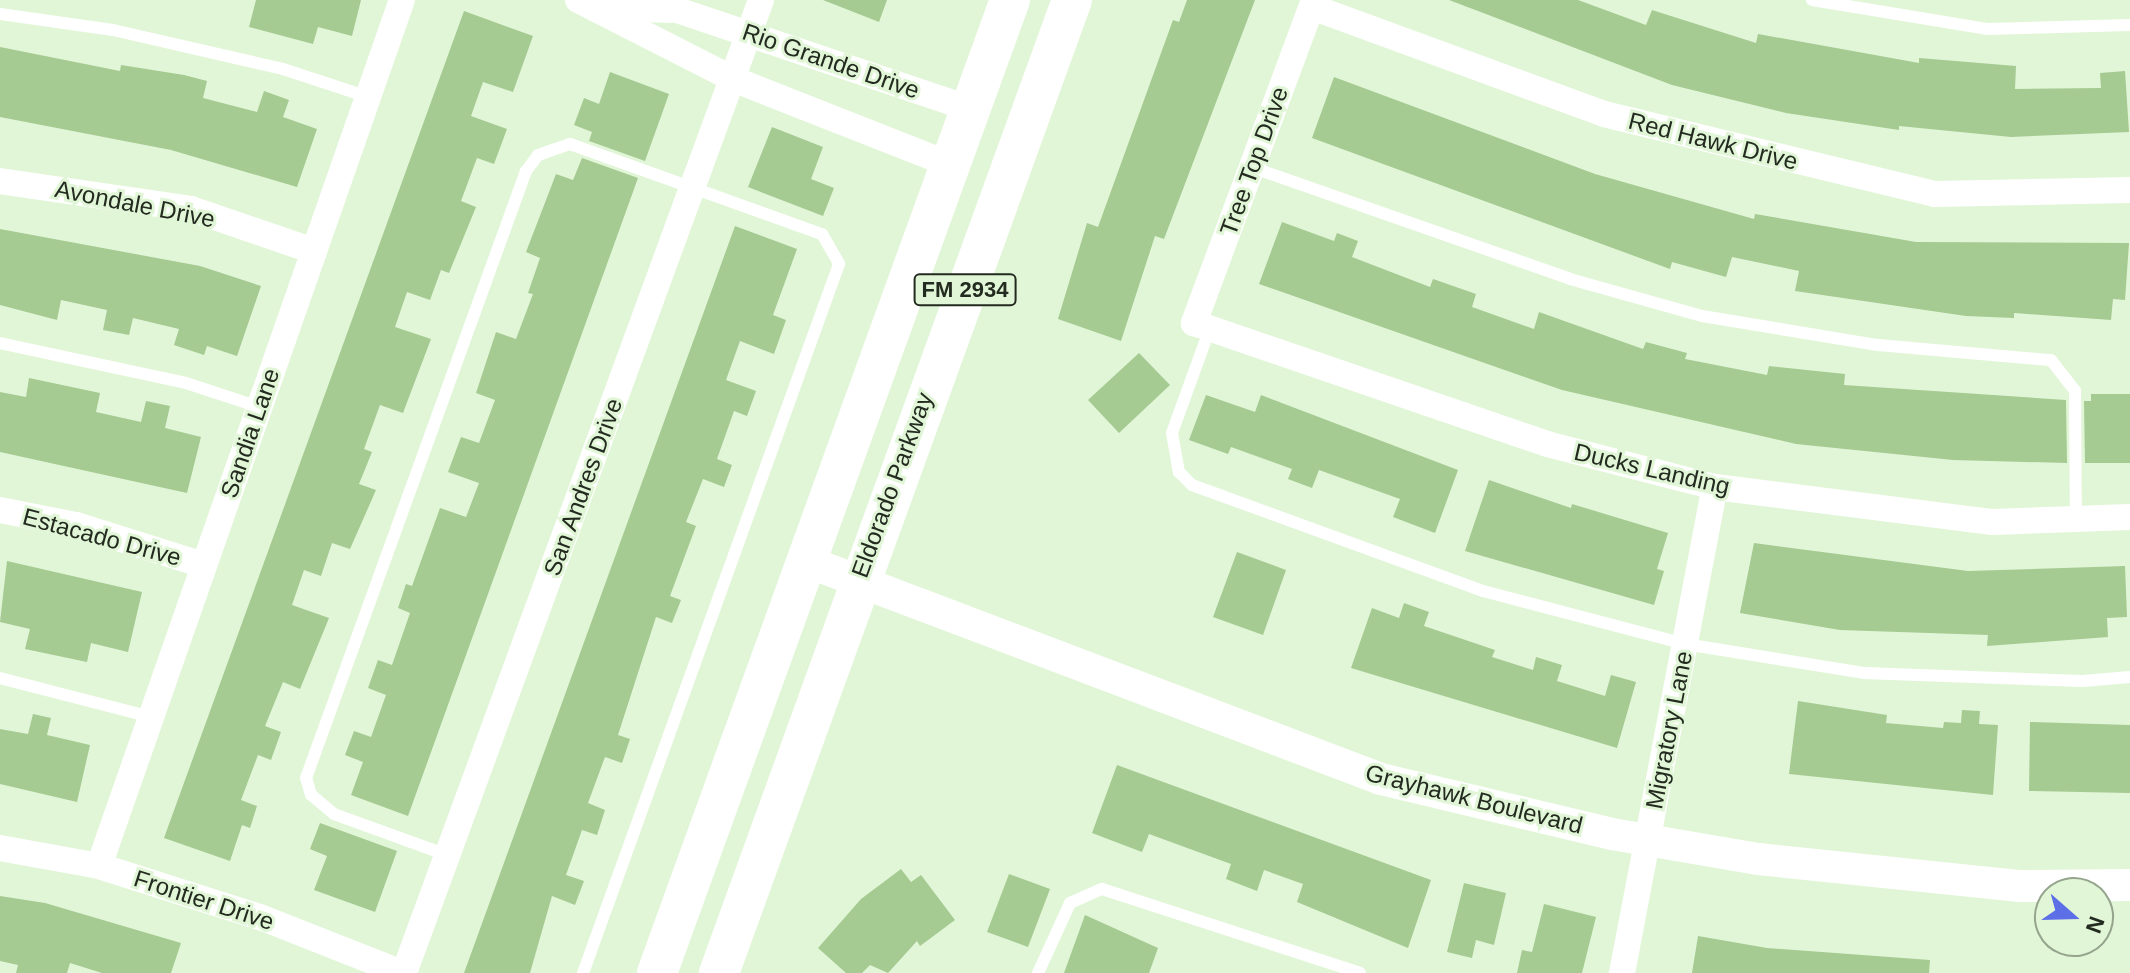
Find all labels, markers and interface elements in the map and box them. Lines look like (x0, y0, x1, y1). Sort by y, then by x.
street label: Rio Grande Drive (739, 17, 923, 105)
street label: Tree Top Drive (1214, 83, 1294, 239)
street label: Red Hawk Drive (1625, 106, 1801, 176)
street label: Avondale Drive (53, 174, 217, 234)
road number: FM 2934 (913, 272, 1017, 308)
street label: Sandia Lane (214, 365, 286, 501)
street label: Eldorado Parkway (845, 389, 939, 581)
street label: San Andres Drive (537, 394, 629, 580)
street label: Ducks Landing (1571, 437, 1733, 501)
street label: Estacado Drive (20, 502, 184, 572)
street label: Migratory Lane (1640, 649, 1698, 811)
street label: Grayhawk Boulevard (1362, 758, 1586, 840)
street label: Frontier Drive (130, 864, 278, 936)
north arrow (2034, 877, 2114, 957)
text: N (2081, 913, 2110, 936)

